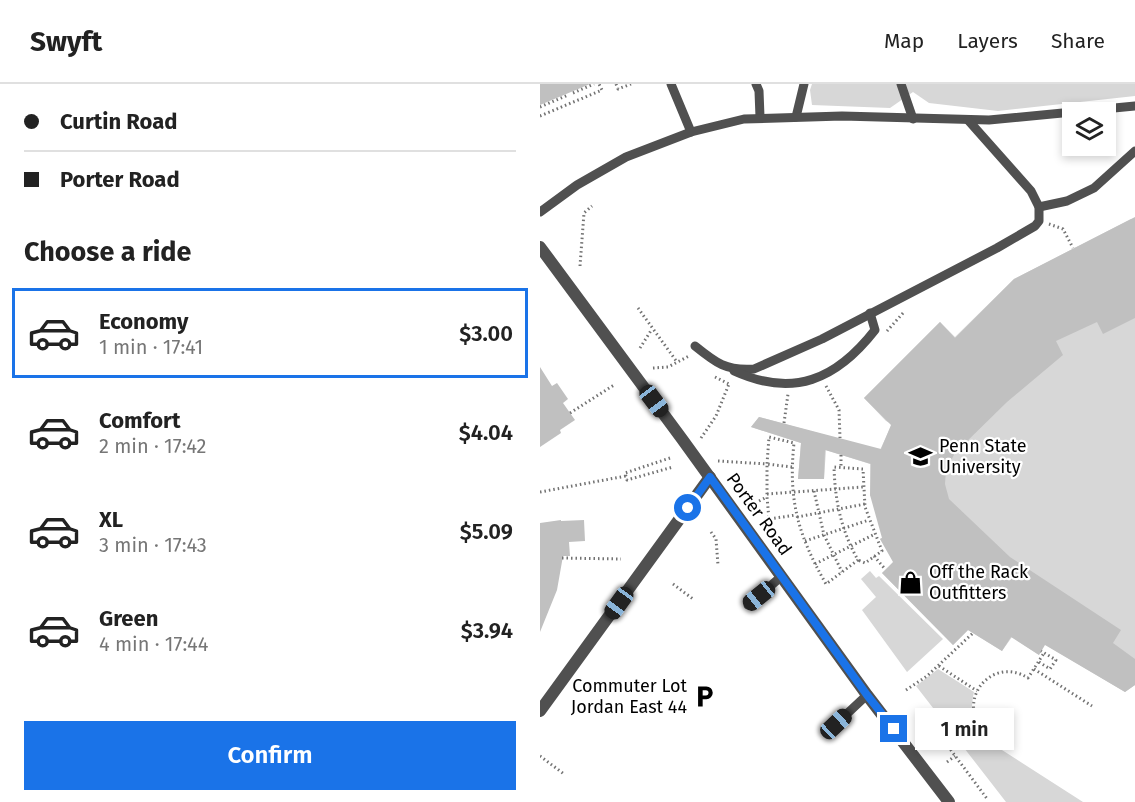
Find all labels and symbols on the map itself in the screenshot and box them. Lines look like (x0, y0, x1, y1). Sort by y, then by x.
car (636, 381, 672, 421)
place label: Penn State University (939, 435, 1027, 478)
school or university icon: Penn State University (908, 443, 934, 469)
street label: Porter Road (722, 468, 796, 560)
route start (674, 494, 701, 521)
place label: Off the Rack Outfitters (929, 561, 1029, 604)
shop icon: Off the Rack Outfitters (898, 569, 924, 595)
car (739, 578, 779, 614)
car (601, 583, 637, 623)
place label: Commuter Lot Jordan East 44 (571, 675, 687, 718)
parking icon: Commuter Lot Jordan East 44 (692, 683, 718, 709)
car (817, 705, 855, 743)
callout: 1 min (915, 708, 1014, 750)
route end (880, 715, 907, 742)

